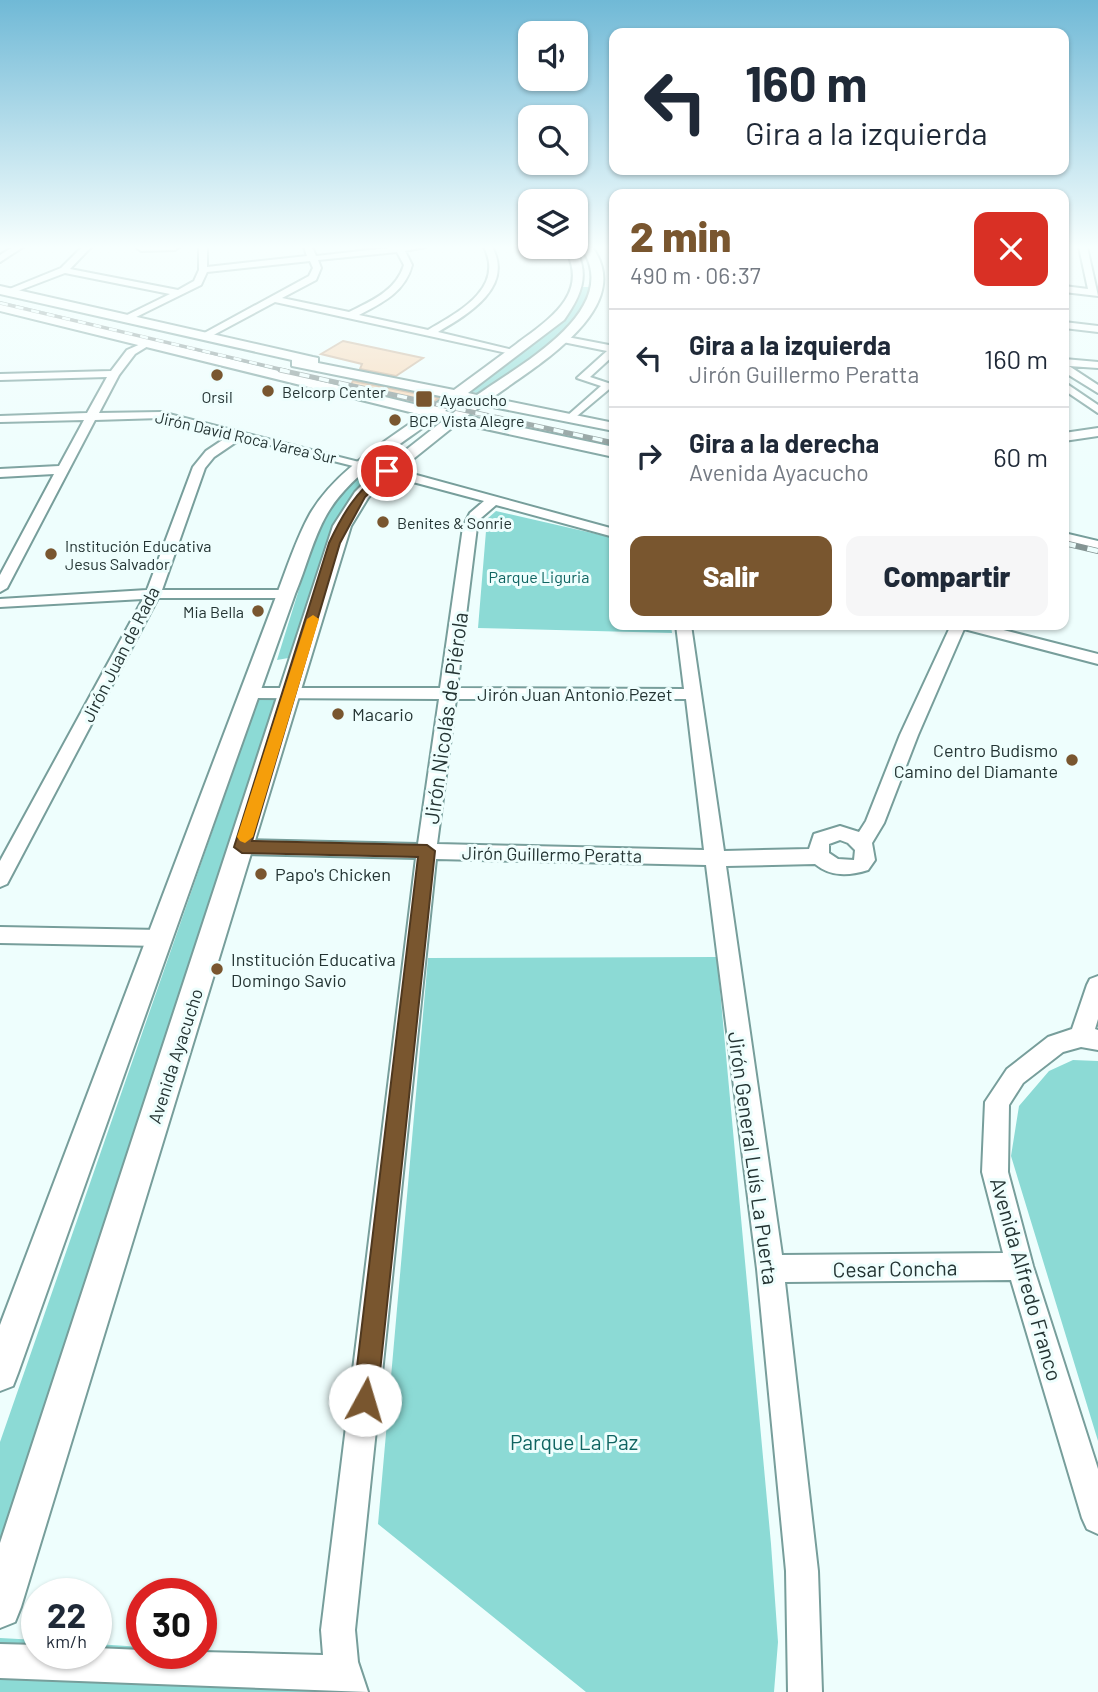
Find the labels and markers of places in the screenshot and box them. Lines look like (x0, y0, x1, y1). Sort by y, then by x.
marker: Orsil (209, 367, 225, 383)
place label: Belcorp Center (282, 382, 386, 401)
marker: Belcorp Center (260, 383, 276, 399)
place label: Orsil (201, 387, 233, 406)
marker: Ayacucho (414, 389, 434, 409)
place label: Ayacucho (440, 390, 507, 409)
place label: BCP Vista Alegre (409, 411, 525, 430)
marker: BCP Vista Alegre (387, 412, 403, 428)
pin (357, 441, 417, 501)
place label: Benites & Sonrie (397, 513, 512, 532)
marker: Benites & Sonrie (375, 514, 391, 530)
place label: Institución Educativa Jesus Salvador (65, 536, 211, 573)
marker: Institución Educativa Jesus Salvador (43, 546, 59, 562)
place label: Mia Bella (183, 602, 244, 621)
marker: Mia Bella (250, 603, 266, 619)
place label: Macario (352, 703, 414, 725)
marker: Macario (330, 706, 346, 722)
place label: Centro Budismo Camino del Diamante (894, 739, 1058, 782)
marker: Centro Budismo Camino del Diamante (1064, 752, 1080, 768)
place label: Papo's Chicken (275, 863, 391, 885)
marker: Papo's Chicken (253, 866, 269, 882)
place label: Institución Educativa Domingo Savio (231, 948, 396, 991)
marker: Institución Educativa Domingo Savio (209, 961, 225, 977)

